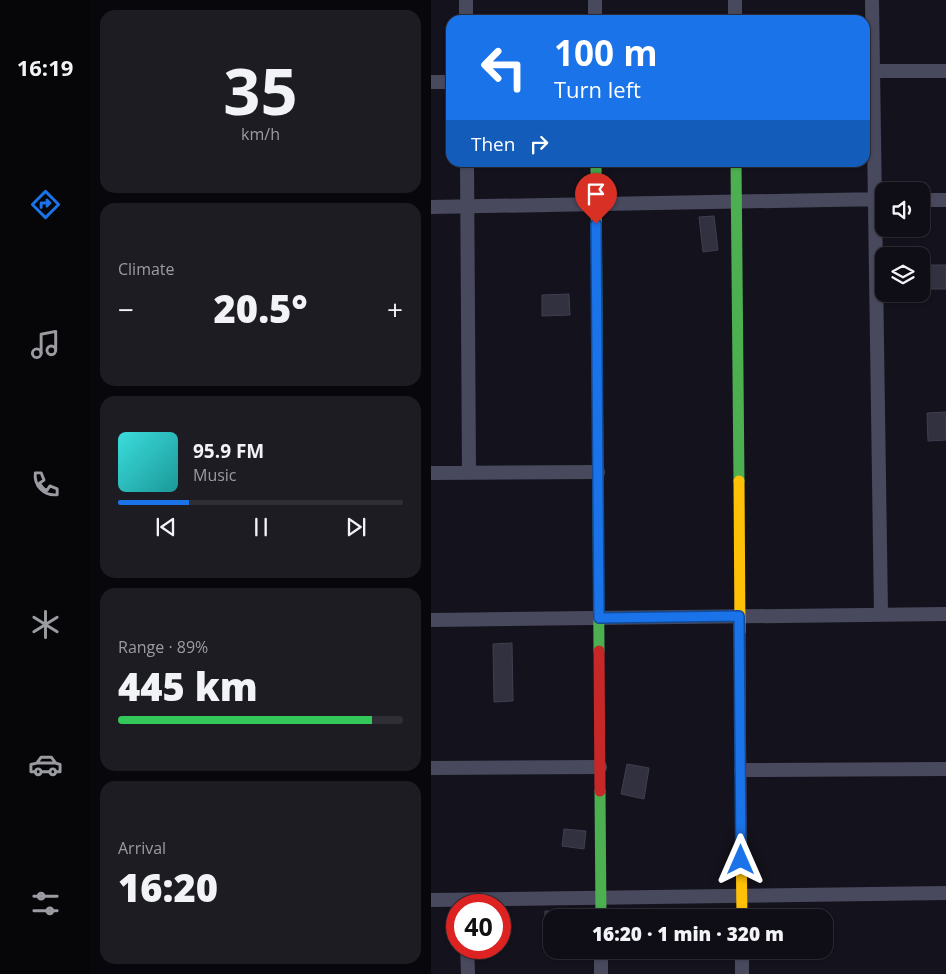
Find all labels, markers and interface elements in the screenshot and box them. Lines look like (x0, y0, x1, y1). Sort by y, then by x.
text: 100 m (554, 29, 658, 76)
icon: left (471, 35, 536, 100)
text: 35 (223, 46, 298, 134)
text: 16:19 (17, 52, 73, 82)
text: Turn left (554, 74, 641, 104)
text: km/h (241, 123, 280, 145)
icon: right (525, 130, 553, 158)
text: Then (471, 131, 515, 157)
pin (575, 173, 617, 224)
icon: arrive (582, 180, 610, 208)
map controls (875, 182, 930, 302)
button: sound (875, 182, 930, 237)
icon: directions (28, 187, 63, 222)
button: layers (875, 247, 930, 302)
text: Climate (118, 258, 175, 280)
text: 20.5° (214, 282, 307, 334)
text: − (118, 290, 134, 328)
text: + (387, 290, 403, 328)
icon: music (28, 327, 63, 362)
text: 95.9 FM (193, 438, 264, 464)
text: Music (193, 464, 237, 486)
icon: phone (28, 467, 63, 502)
icon: previous (152, 513, 180, 541)
icon: pause (247, 513, 275, 541)
icon: next (342, 513, 370, 541)
icon: climate (28, 607, 63, 642)
text: Range · 89% (118, 636, 208, 658)
text: 445 km (118, 660, 258, 712)
icon: car (28, 747, 63, 782)
position arrow (714, 833, 766, 885)
text: Arrival (118, 837, 166, 859)
text: 16:20 (118, 861, 218, 913)
icon: filters (28, 886, 63, 921)
speed limit sign: 40 (446, 894, 511, 959)
text: 16:20 · 1 min · 320 m (592, 921, 784, 947)

